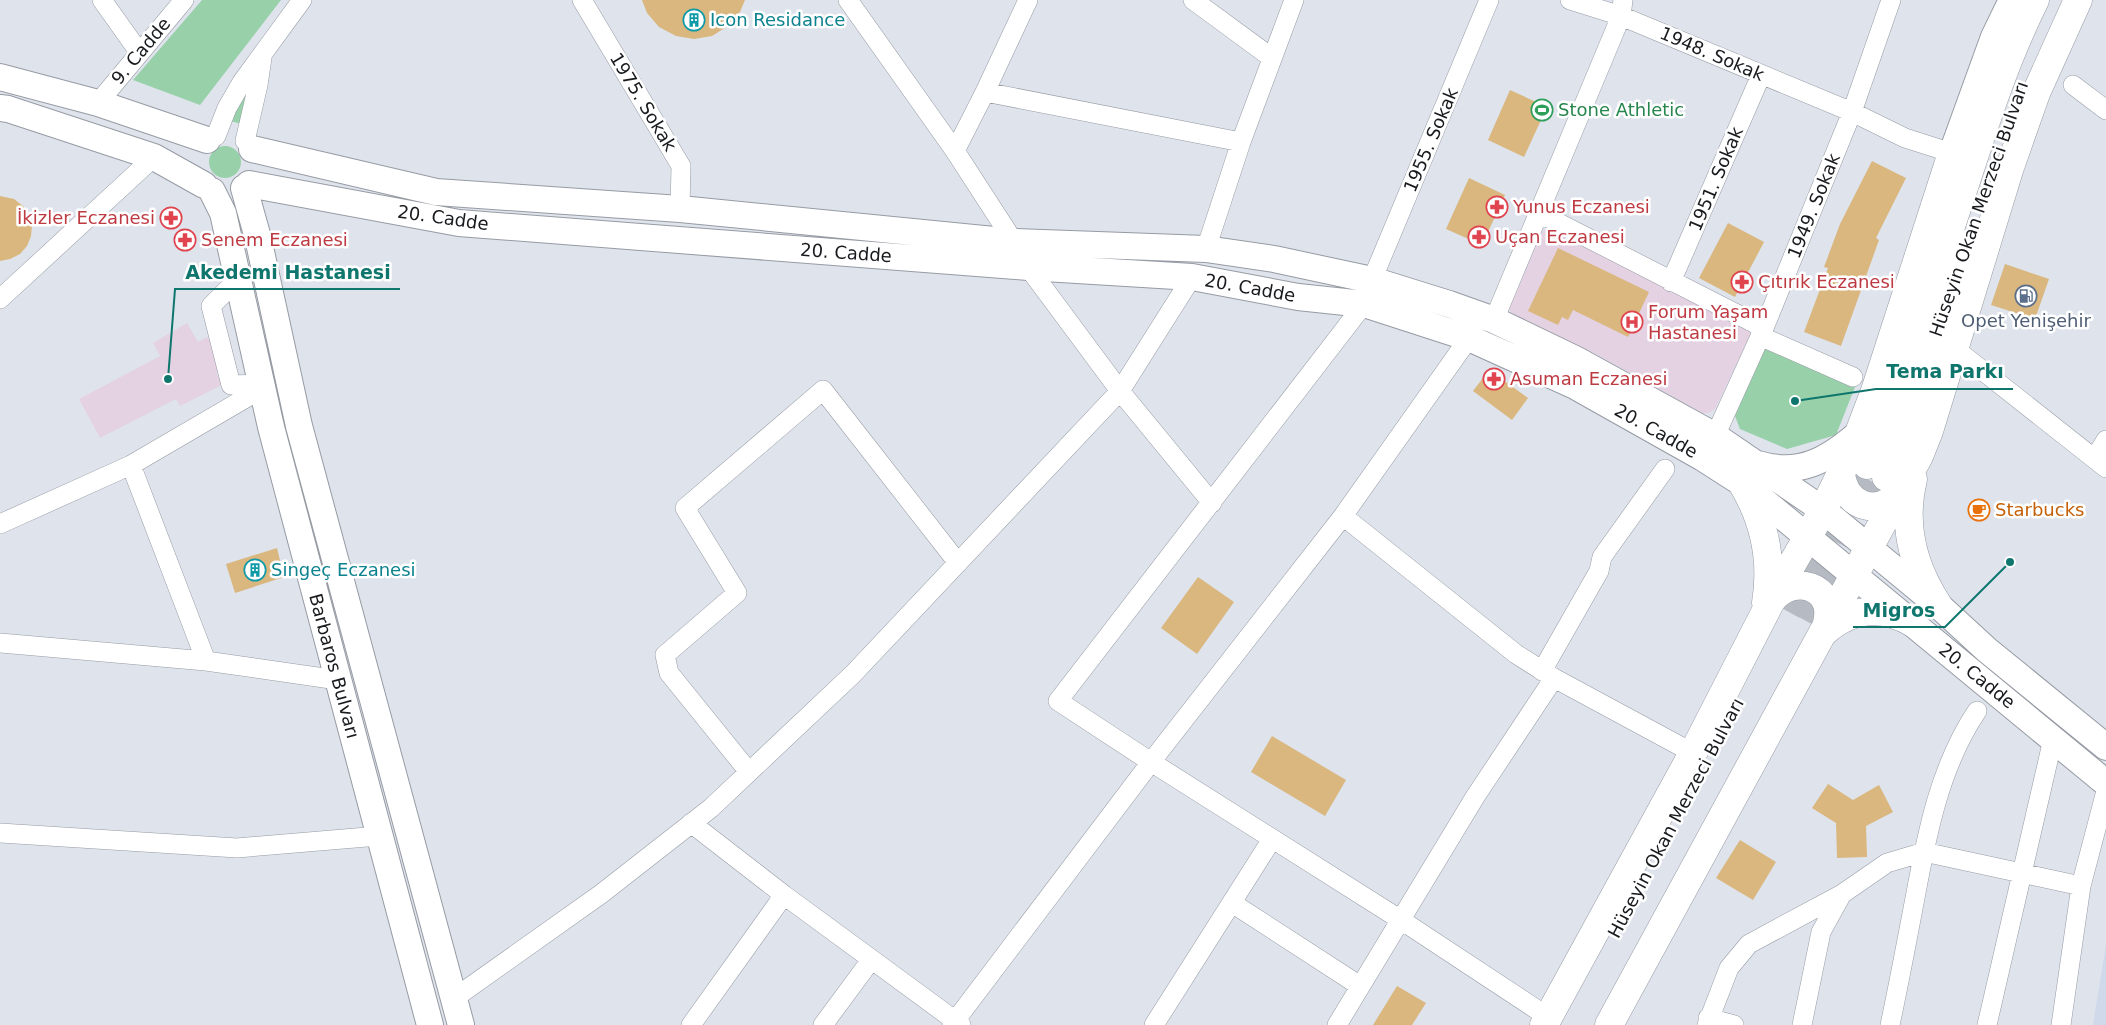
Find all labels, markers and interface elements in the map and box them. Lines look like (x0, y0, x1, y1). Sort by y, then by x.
building icon: Icon Residance (682, 8, 706, 32)
place label: Icon Residance (710, 9, 845, 30)
street label: 9. Cadde (107, 13, 175, 88)
street label: 1948. Sokak (1657, 22, 1768, 85)
street label: 1975. Sokak (606, 49, 681, 155)
street label: Hüseyin Okan Merzeci Bulvarı (1925, 78, 2032, 339)
street label: 1955. Sokak (1399, 84, 1462, 195)
sports icon: Stone Athletic (1530, 98, 1554, 122)
place label: Stone Athletic (1558, 99, 1684, 120)
street label: 1951. Sokak (1684, 123, 1747, 234)
street label: 1949. Sokak (1783, 150, 1844, 261)
pharmacy icon: Yunus Eczanesi (1485, 195, 1509, 219)
place label: Yunus Eczanesi (1512, 196, 1650, 217)
street label: 20. Cadde (396, 201, 490, 234)
pharmacy icon: İkizler Eczanesi (159, 206, 183, 230)
place label: İkizler Eczanesi (17, 207, 155, 228)
pharmacy icon: Uçan Eczanesi (1467, 225, 1491, 249)
place label: Uçan Eczanesi (1495, 226, 1625, 247)
pharmacy icon: Senem Eczanesi (173, 228, 197, 252)
place label: Senem Eczanesi (201, 229, 348, 250)
street label: 20. Cadde (799, 239, 893, 266)
callout: Akedemi Hastanesi (175, 255, 400, 289)
text: Akedemi Hastanesi (185, 261, 391, 283)
street label: 20. Cadde (1203, 269, 1297, 306)
pharmacy icon: Çıtırık Eczanesi (1730, 270, 1754, 294)
place label: Çıtırık Eczanesi (1758, 271, 1895, 292)
fuel station icon: Opet Yenişehir (2014, 284, 2038, 308)
place label: Forum Yaşam Hastanesi (1648, 301, 1768, 343)
hospital icon: Forum Yaşam Hastanesi (1620, 310, 1644, 334)
place label: Opet Yenişehir (1961, 310, 2091, 331)
callout: Tema Parkı (1876, 355, 2013, 389)
text: Tema Parkı (1886, 360, 2004, 382)
pharmacy icon: Asuman Eczanesi (1482, 367, 1506, 391)
place label: Asuman Eczanesi (1510, 368, 1667, 389)
street label: 20. Cadde (1611, 399, 1702, 462)
cafe icon: Starbucks (1967, 498, 1991, 522)
place label: Starbucks (1995, 499, 2084, 520)
building icon: Singeç Eczanesi (243, 558, 267, 582)
place label: Singeç Eczanesi (271, 559, 416, 580)
street label: Barbaros Bulvarı (305, 591, 364, 741)
callout: Migros (1853, 593, 1945, 627)
text: Migros (1863, 599, 1935, 621)
street label: 20. Cadde (1935, 639, 2020, 713)
street label: Hüseyin Okan Merzeci Bulvarı (1603, 694, 1748, 941)

